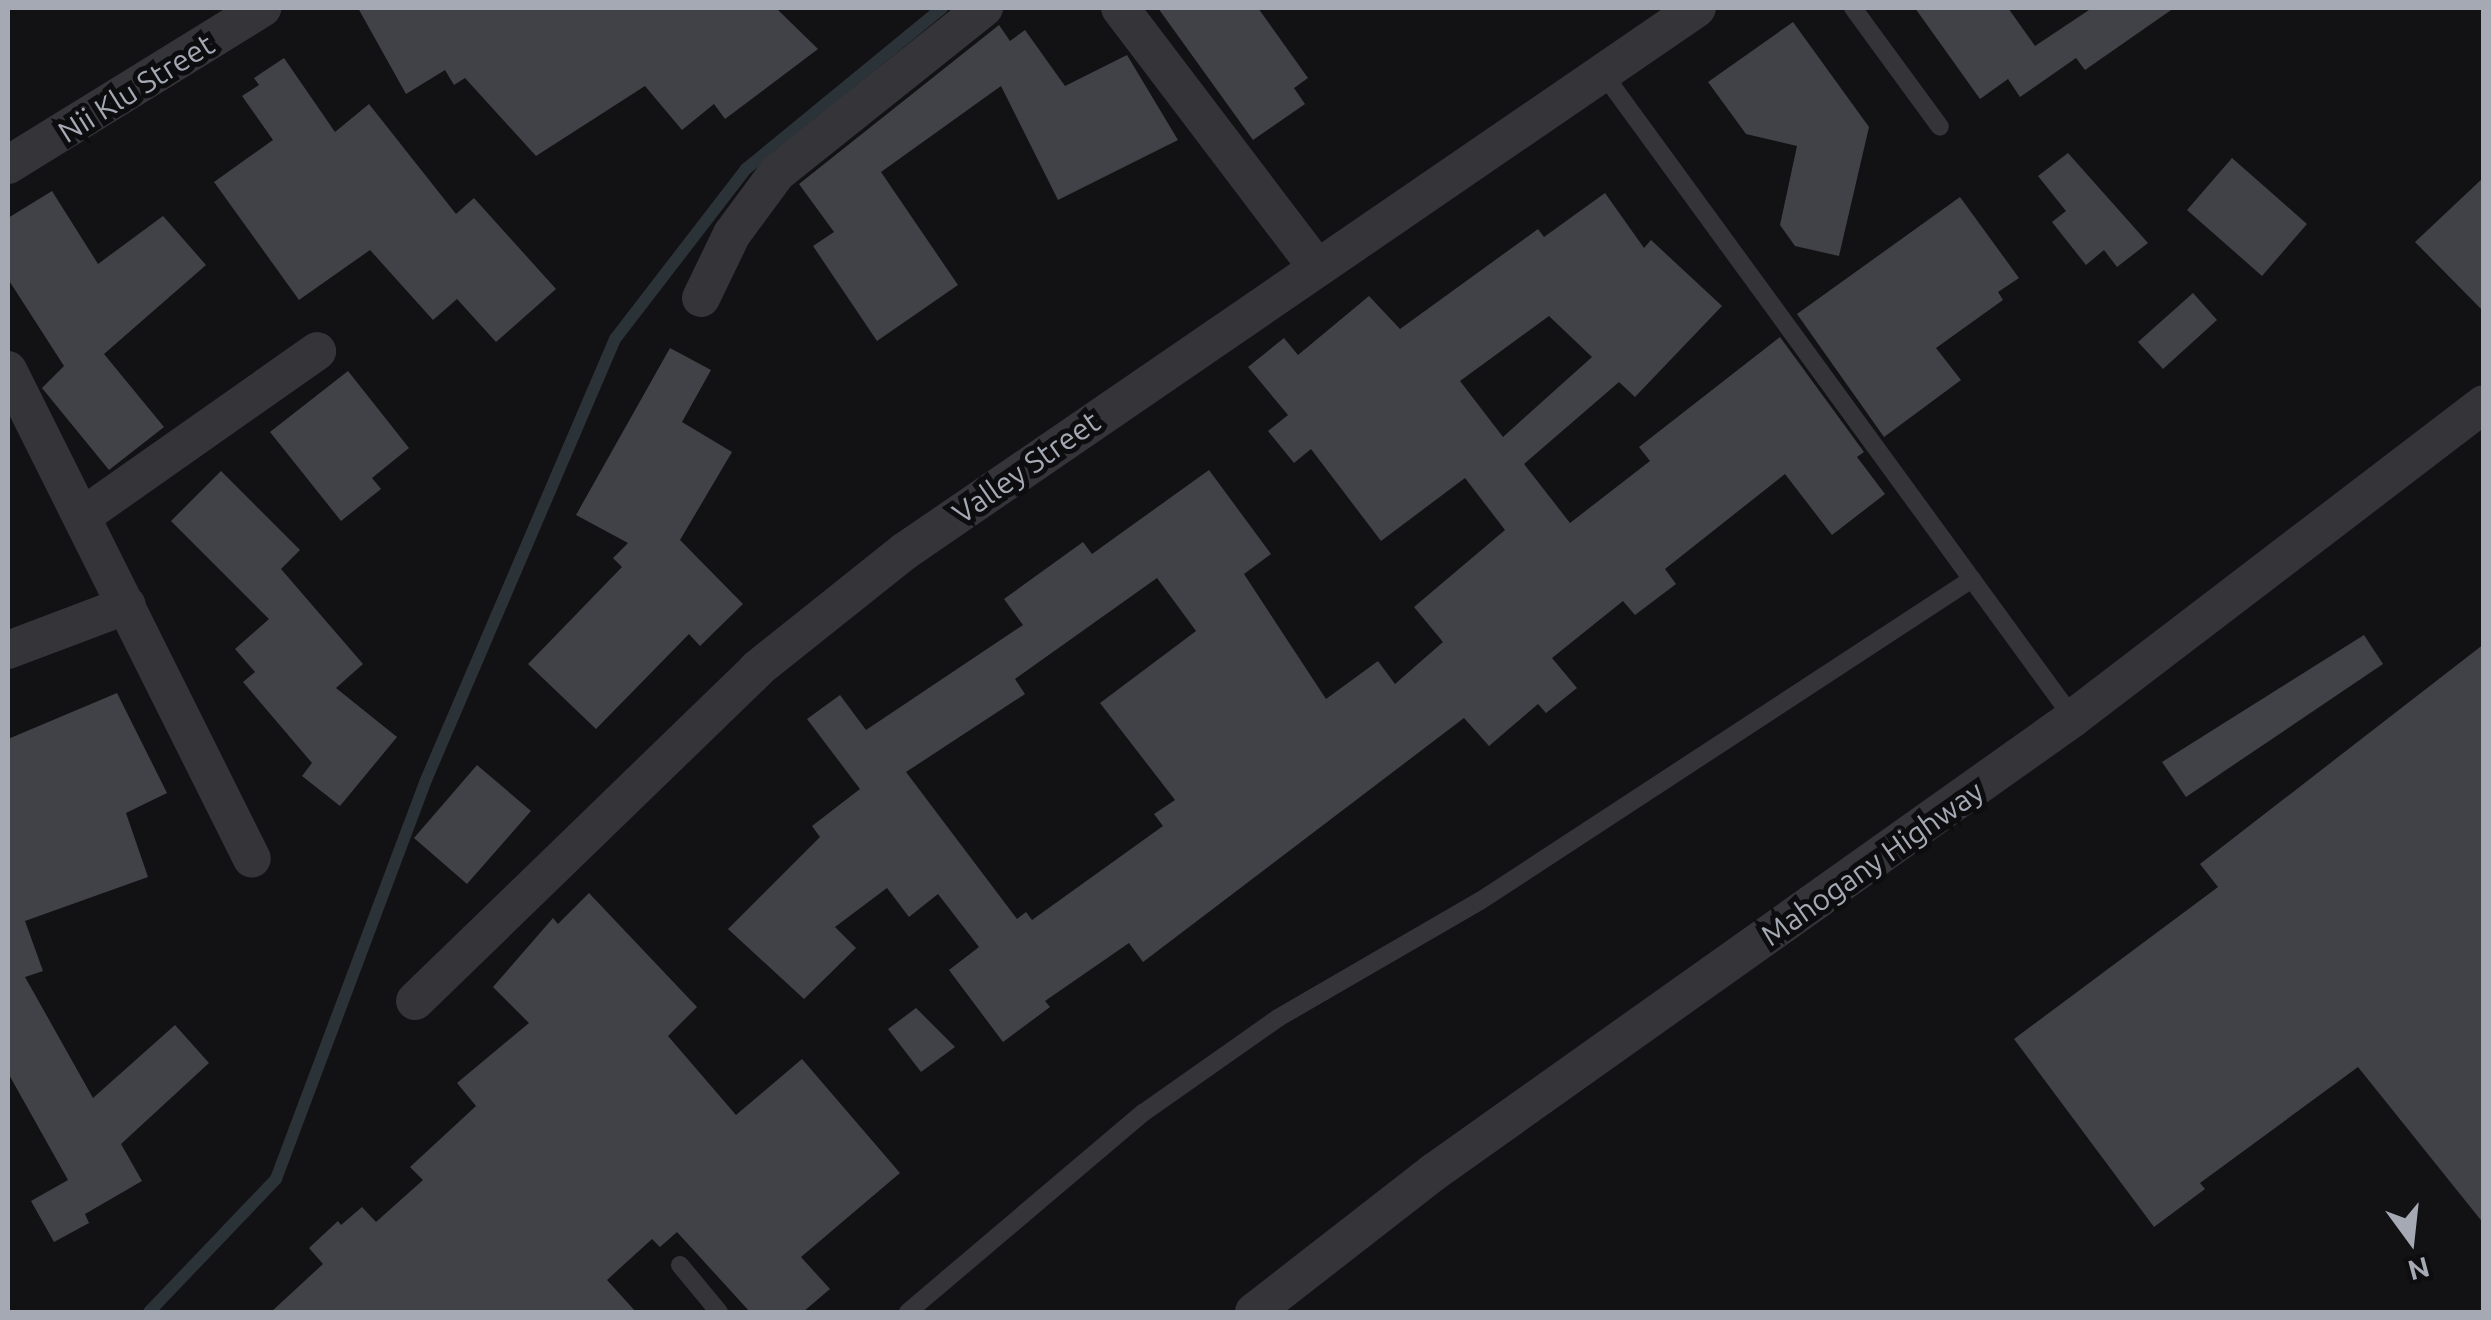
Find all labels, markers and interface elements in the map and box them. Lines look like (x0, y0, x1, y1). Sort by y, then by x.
street label: Nii Klu Street (52, 26, 220, 150)
street label: Valley Street (946, 403, 1106, 531)
street label: Mahogany Highway (1754, 773, 1990, 953)
north arrow (2361, 1190, 2461, 1290)
text: N (2405, 1252, 2433, 1287)

